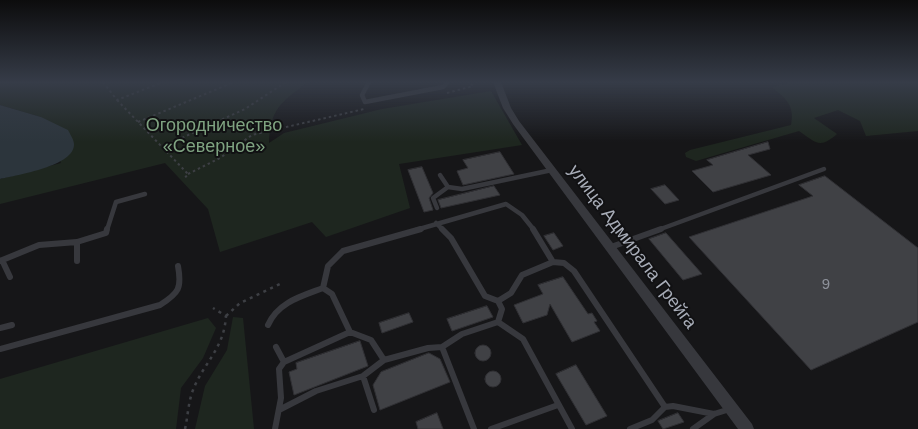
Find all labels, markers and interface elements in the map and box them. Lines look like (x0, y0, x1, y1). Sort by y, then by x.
park label: Огородничество «Северное» (146, 115, 282, 158)
street label: улица Адмирала Грейга (563, 161, 701, 333)
house number: 9 (822, 276, 830, 294)

